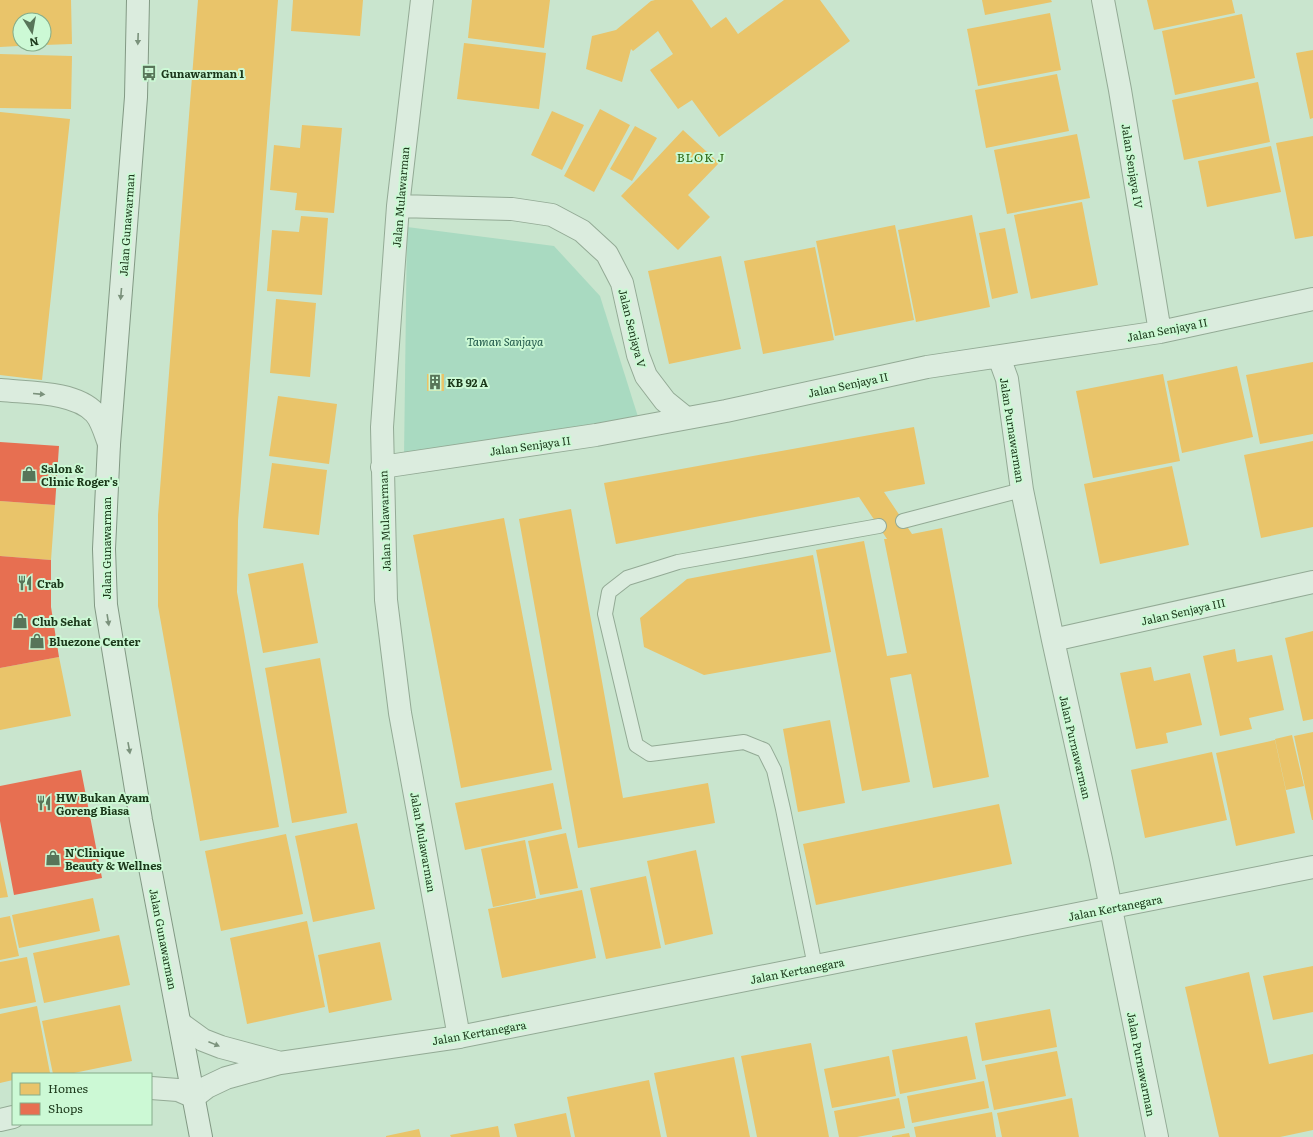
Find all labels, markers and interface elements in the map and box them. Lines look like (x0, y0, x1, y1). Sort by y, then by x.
north arrow (12, 12, 52, 52)
one-way arrow (135, 33, 141, 46)
text: N (28, 34, 40, 52)
bus stop icon: Gunawarman 1 (140, 64, 158, 82)
place label: Gunawarman 1 (161, 65, 244, 81)
street label: Jalan Senjaya IV (1118, 123, 1148, 209)
street label: Jalan Mulawarman (388, 146, 412, 248)
district label: BLOK J (677, 148, 725, 166)
street label: Jalan Gunawarman (114, 173, 138, 277)
street label: Jalan Senjaya V (615, 287, 651, 369)
one-way arrow (118, 288, 124, 300)
street label: Jalan Senjaya II (1125, 313, 1209, 345)
park label: Taman Sanjaya (467, 333, 544, 349)
street label: Jalan Senjaya II (806, 368, 890, 400)
building icon: KB 92 A (426, 373, 444, 391)
place label: KB 92 A (447, 374, 489, 390)
street label: Jalan Purnawarman (997, 376, 1029, 484)
one-way arrow (33, 390, 45, 397)
street label: Jalan Senjaya II (488, 431, 572, 459)
place label: Salon & Clinic Roger's (41, 460, 118, 489)
shop icon: Salon & Clinic Roger's (20, 465, 38, 483)
street label: Jalan Mulawarman (374, 470, 394, 572)
street label: Jalan Gunawarman (98, 497, 114, 599)
restaurant icon: Crab (16, 574, 34, 592)
place label: Crab (37, 575, 64, 591)
street label: Jalan Senjaya III (1139, 594, 1227, 628)
shop icon: Club Sehat (11, 612, 29, 630)
place label: Club Sehat (32, 613, 92, 629)
one-way arrow (105, 614, 111, 626)
shop icon: Bluezone Center (28, 632, 46, 650)
place label: Bluezone Center (49, 633, 141, 649)
street label: Jalan Purnawarman (1056, 693, 1096, 801)
one-way arrow (126, 742, 132, 754)
place label: HW Bukan Ayam Goreng Biasa (56, 789, 149, 818)
street label: Jalan Mulawarman (407, 791, 441, 893)
restaurant icon: HW Bukan Ayam Goreng Biasa (35, 794, 53, 812)
place label: N'Clinique Beauty & Wellnes (65, 844, 162, 873)
shop icon: N'Clinique Beauty & Wellnes (44, 849, 62, 867)
street label: Jalan Gunawarman (146, 887, 182, 991)
street label: Jalan Kertanegara (1067, 890, 1163, 924)
street label: Jalan Kertanegara (749, 953, 845, 987)
street label: Jalan Purnawarman (1124, 1010, 1160, 1118)
street label: Jalan Kertanegara (431, 1016, 527, 1048)
one-way arrow (209, 1042, 221, 1048)
legend (12, 1073, 152, 1125)
text: Homes (48, 1079, 88, 1097)
text: Shops (48, 1099, 83, 1117)

